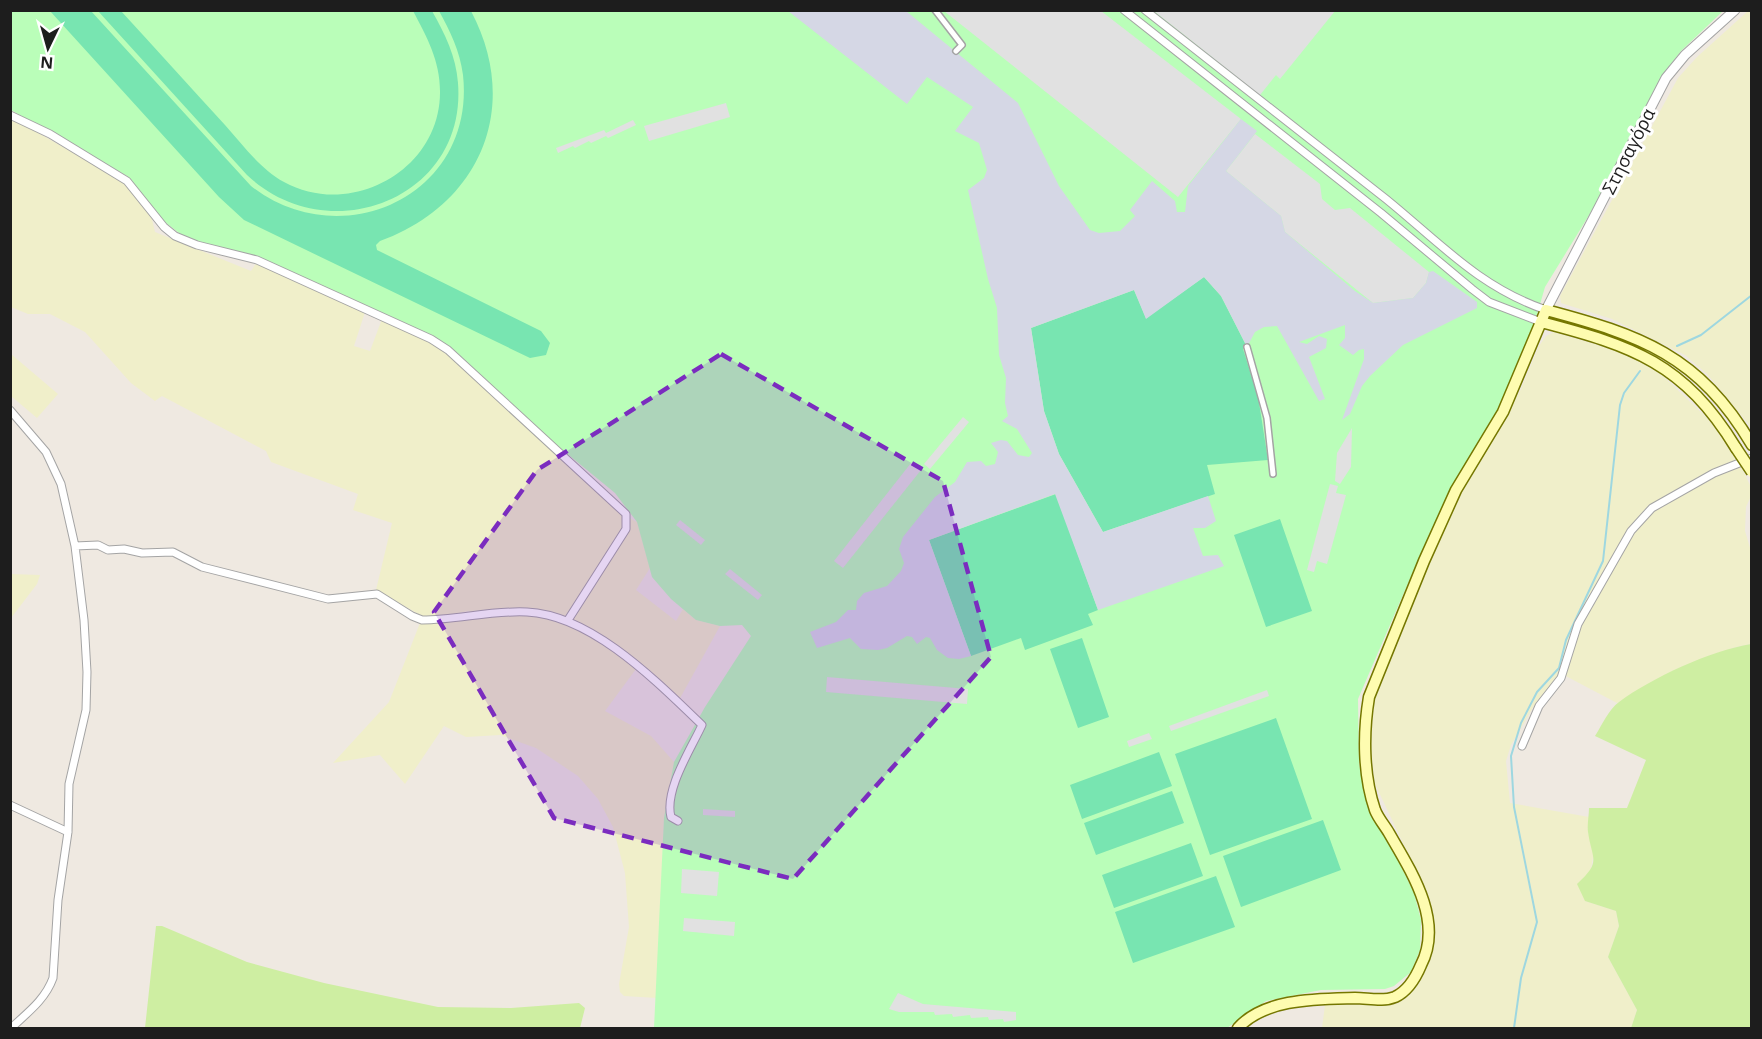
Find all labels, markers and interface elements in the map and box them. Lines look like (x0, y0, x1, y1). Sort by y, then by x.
north arrow (18, 18, 78, 78)
text: N (39, 51, 54, 74)
street label: Στησαγόρα (1596, 104, 1660, 198)

